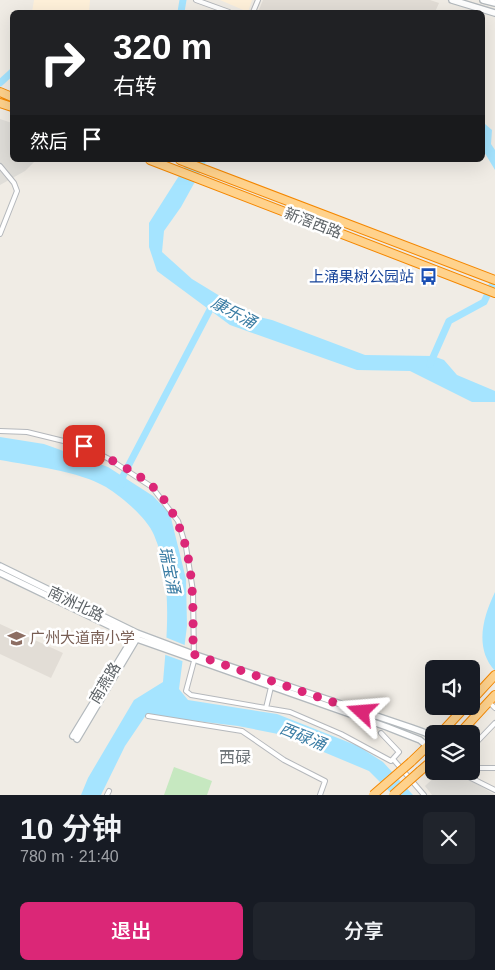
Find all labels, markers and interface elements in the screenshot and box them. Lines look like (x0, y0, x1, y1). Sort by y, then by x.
text: 320 m (113, 27, 212, 66)
icon: right (30, 30, 95, 95)
text: 右转 (113, 74, 157, 99)
icon: arrive (78, 125, 106, 153)
text: 然后 (30, 131, 68, 152)
street label: 新滘西路 (282, 204, 344, 241)
bus stop icon: 上涌果树公园站 (418, 267, 438, 287)
place label: 上涌果树公园站 (309, 268, 414, 285)
water label: 康乐涌 (209, 294, 261, 332)
pin (63, 425, 105, 467)
icon: arrive (70, 432, 98, 460)
water label: 瑞宝涌 (156, 545, 183, 597)
street label: 南洲北路 (46, 583, 107, 624)
school or university icon: 广州大道南小学 (6, 628, 26, 648)
place label: 广州大道南小学 (30, 629, 135, 646)
street label: 南燕路 (86, 659, 123, 706)
map controls (425, 660, 480, 780)
button: sound (425, 660, 480, 715)
position arrow (335, 685, 387, 737)
water label: 西碌涌 (277, 720, 330, 754)
button: layers (425, 725, 480, 780)
district label: 西碌 (219, 749, 251, 766)
text: 10 分钟 (20, 812, 122, 845)
button: close (423, 812, 475, 864)
text: 780 m · 21:40 (20, 848, 119, 865)
button: 退出 (20, 902, 243, 960)
button: 分享 (253, 902, 475, 960)

